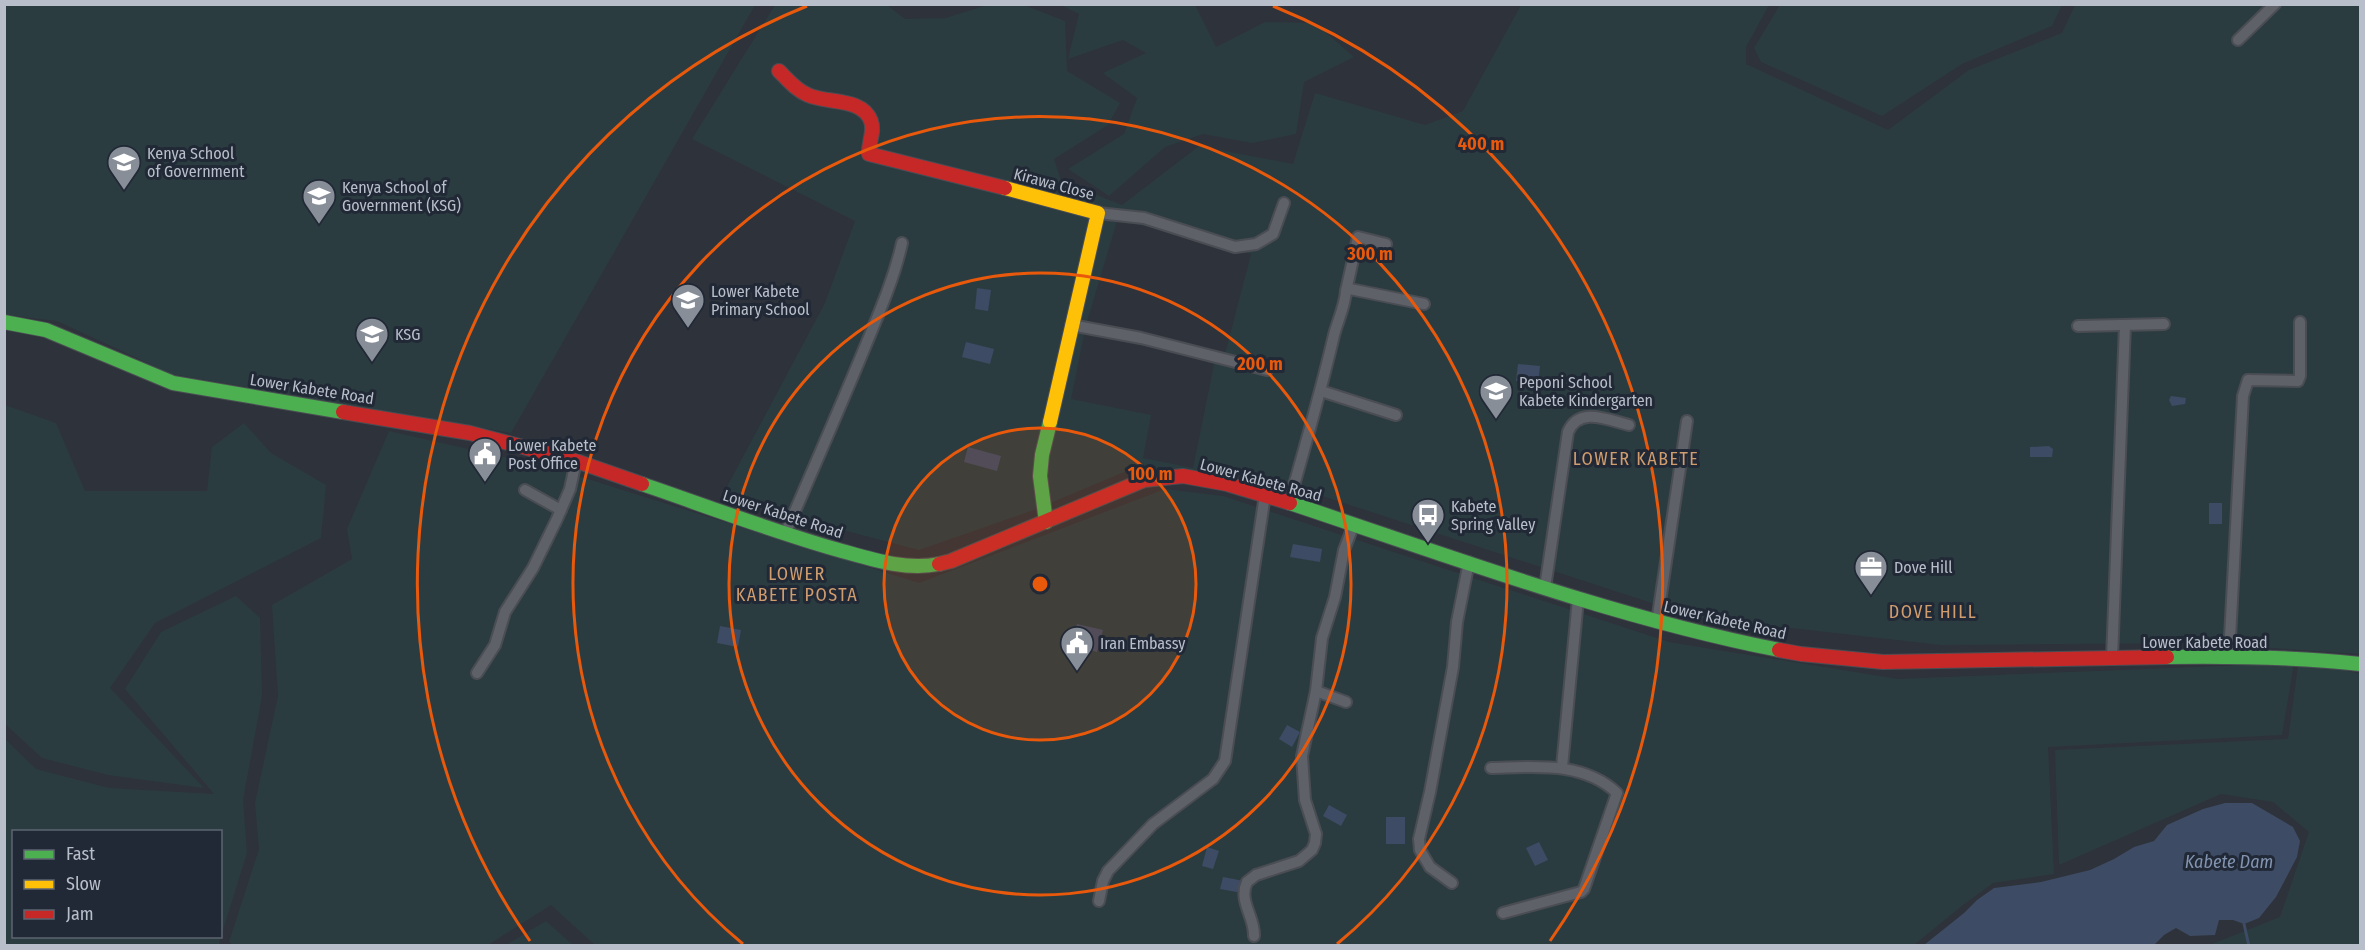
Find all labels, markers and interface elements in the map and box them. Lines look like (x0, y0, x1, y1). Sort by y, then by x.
text: 400 m (1458, 133, 1504, 155)
school or university icon: Kenya School of Government (106, 144, 142, 191)
place label: Kenya School of Government (147, 144, 245, 181)
street label: Kirawa Close (1012, 164, 1096, 204)
school or university icon: Kenya School of Government (KSG) (301, 178, 337, 225)
place label: Kenya School of Government (KSG) (342, 178, 461, 215)
text: 300 m (1346, 243, 1393, 265)
school or university icon: Lower Kabete Primary School (670, 282, 706, 329)
place label: Lower Kabete Primary School (711, 282, 810, 319)
school or university icon: KSG (354, 316, 390, 363)
place label: KSG (395, 325, 420, 344)
text: 200 m (1236, 353, 1283, 375)
street label: Lower Kabete Road (249, 370, 375, 408)
school or university icon: Peponi School Kabete Kindergarten (1478, 373, 1514, 420)
place label: Peponi School Kabete Kindergarten (1519, 373, 1653, 410)
public building icon: Lower Kabete Post Office (467, 436, 503, 483)
place label: Lower Kabete Post Office (508, 436, 596, 473)
district label: LOWER KABETE (1573, 448, 1699, 470)
street label: Lower Kabete Road (1198, 455, 1324, 505)
text: 100 m (1128, 463, 1172, 485)
street label: Lower Kabete Road (720, 486, 846, 542)
bus stop icon: Kabete Spring Valley (1410, 497, 1446, 544)
place label: Kabete Spring Valley (1451, 497, 1536, 534)
office icon: Dove Hill (1853, 549, 1889, 596)
place label: Dove Hill (1894, 558, 1953, 577)
district label: LOWER KABETE POSTA (736, 563, 858, 606)
centre of rings (1030, 574, 1050, 594)
street label: Lower Kabete Road (1662, 597, 1788, 643)
district label: DOVE HILL (1889, 601, 1977, 623)
public building icon: Iran Embassy (1059, 625, 1095, 672)
street label: Lower Kabete Road (2142, 633, 2268, 652)
place label: Iran Embassy (1100, 634, 1186, 653)
legend (12, 830, 222, 938)
text: Fast (66, 843, 95, 865)
water label: Kabete Dam (2185, 851, 2273, 873)
text: Slow (66, 873, 101, 895)
text: Jam (66, 903, 94, 925)

